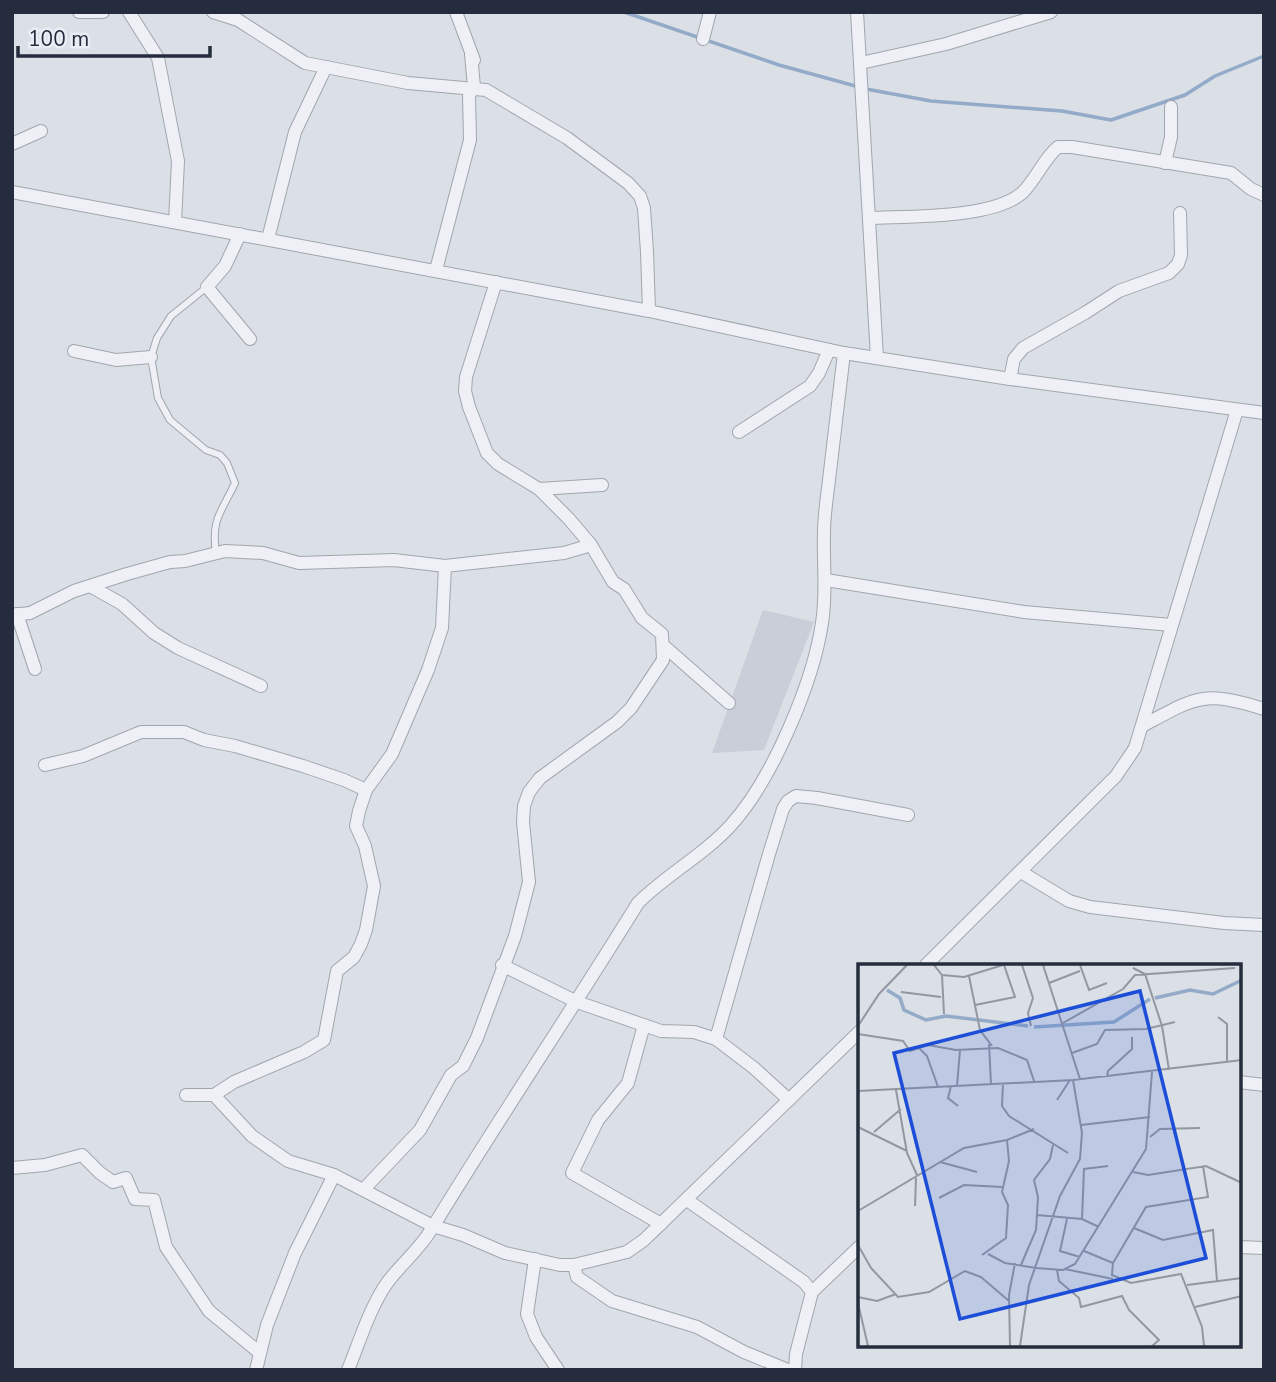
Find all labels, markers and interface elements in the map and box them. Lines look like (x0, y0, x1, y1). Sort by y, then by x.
scale bar (18, 14, 210, 58)
text: 100 m (28, 25, 89, 53)
inset map (858, 964, 1241, 1347)

